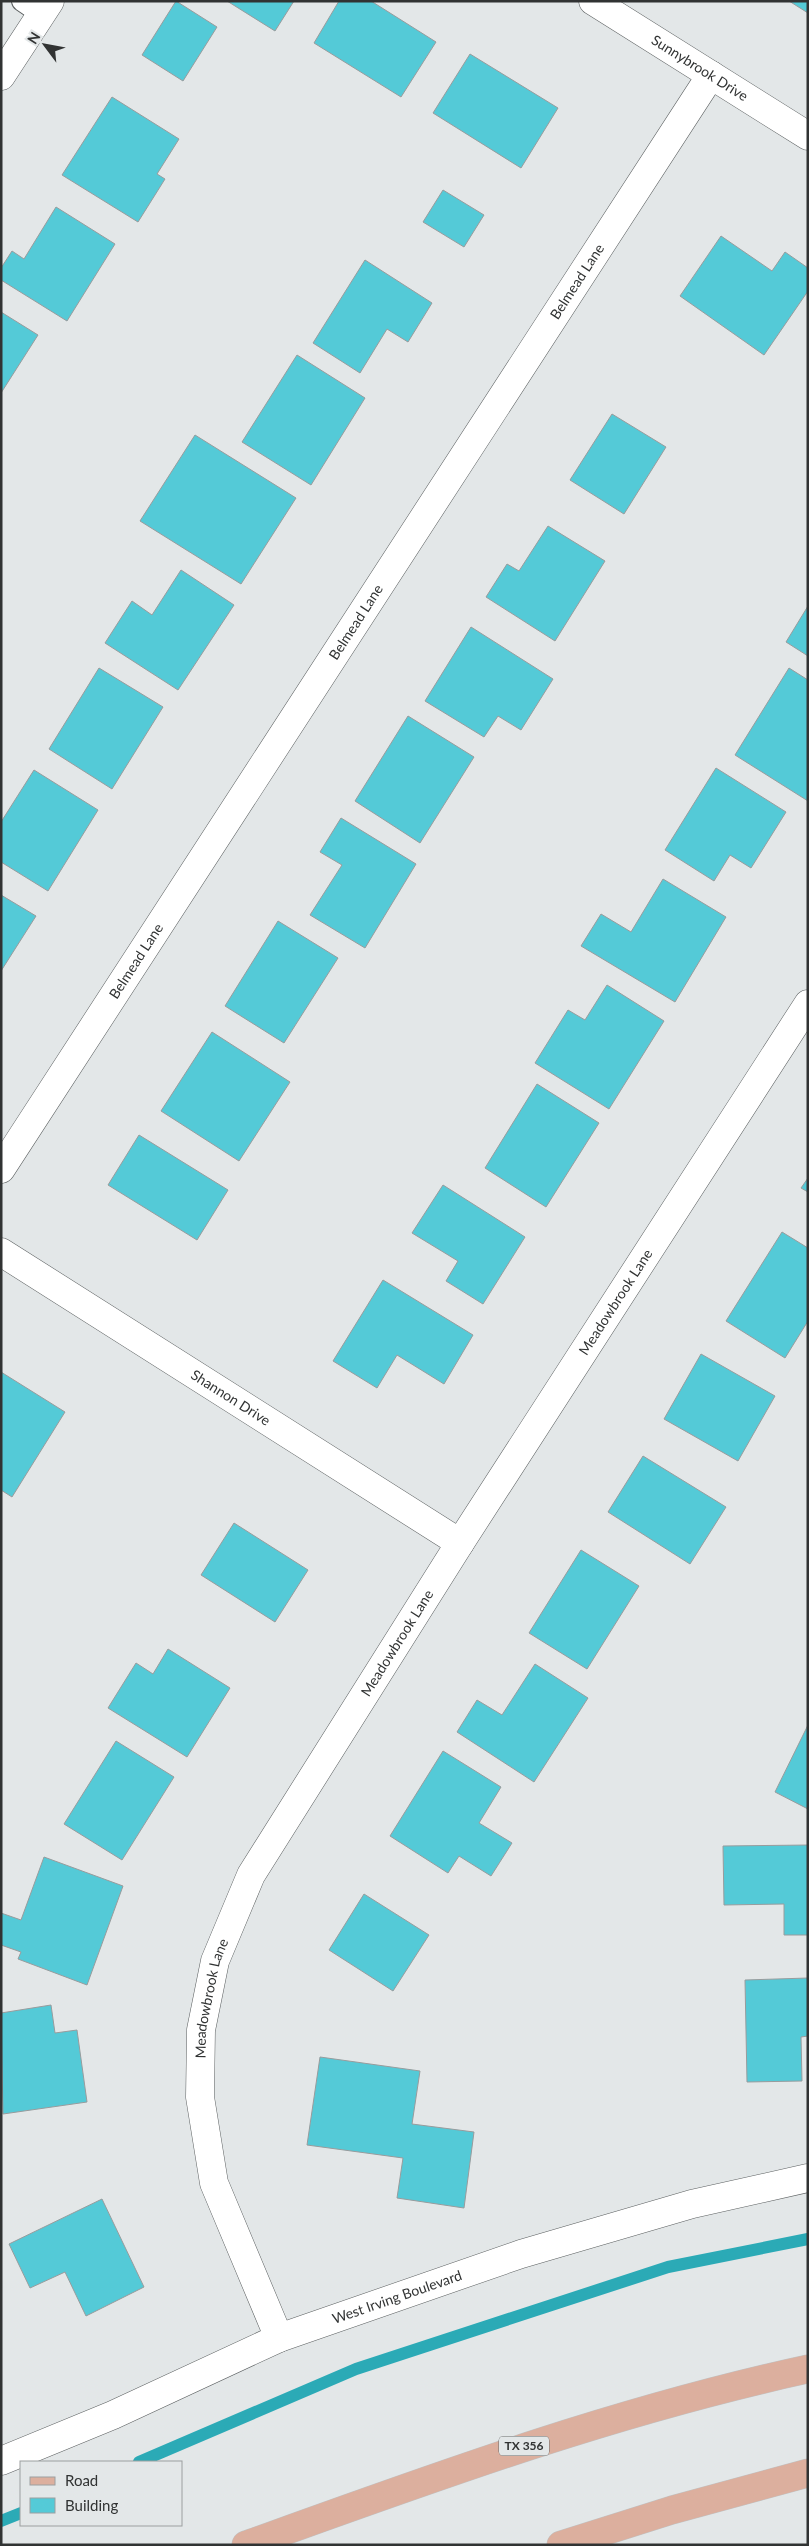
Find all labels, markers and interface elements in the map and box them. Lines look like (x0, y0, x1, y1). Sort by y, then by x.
north arrow (20, 20, 70, 70)
text: N (23, 29, 44, 47)
street label: Sunnybrook Drive (649, 31, 751, 104)
street label: Belmead Lane (546, 240, 607, 322)
street label: Belmead Lane (325, 581, 386, 663)
street label: Belmead Lane (105, 920, 166, 1002)
street label: Meadowbrook Lane (575, 1246, 656, 1358)
street label: Shannon Drive (188, 1366, 274, 1429)
street label: Meadowbrook Lane (357, 1586, 436, 1699)
street label: Meadowbrook Lane (192, 1936, 232, 2059)
street label: West Irving Boulevard (330, 2266, 464, 2327)
road number: TX 356 (499, 2436, 549, 2456)
legend (20, 2461, 182, 2526)
text: Road (65, 2471, 98, 2489)
text: Building (65, 2496, 118, 2514)

